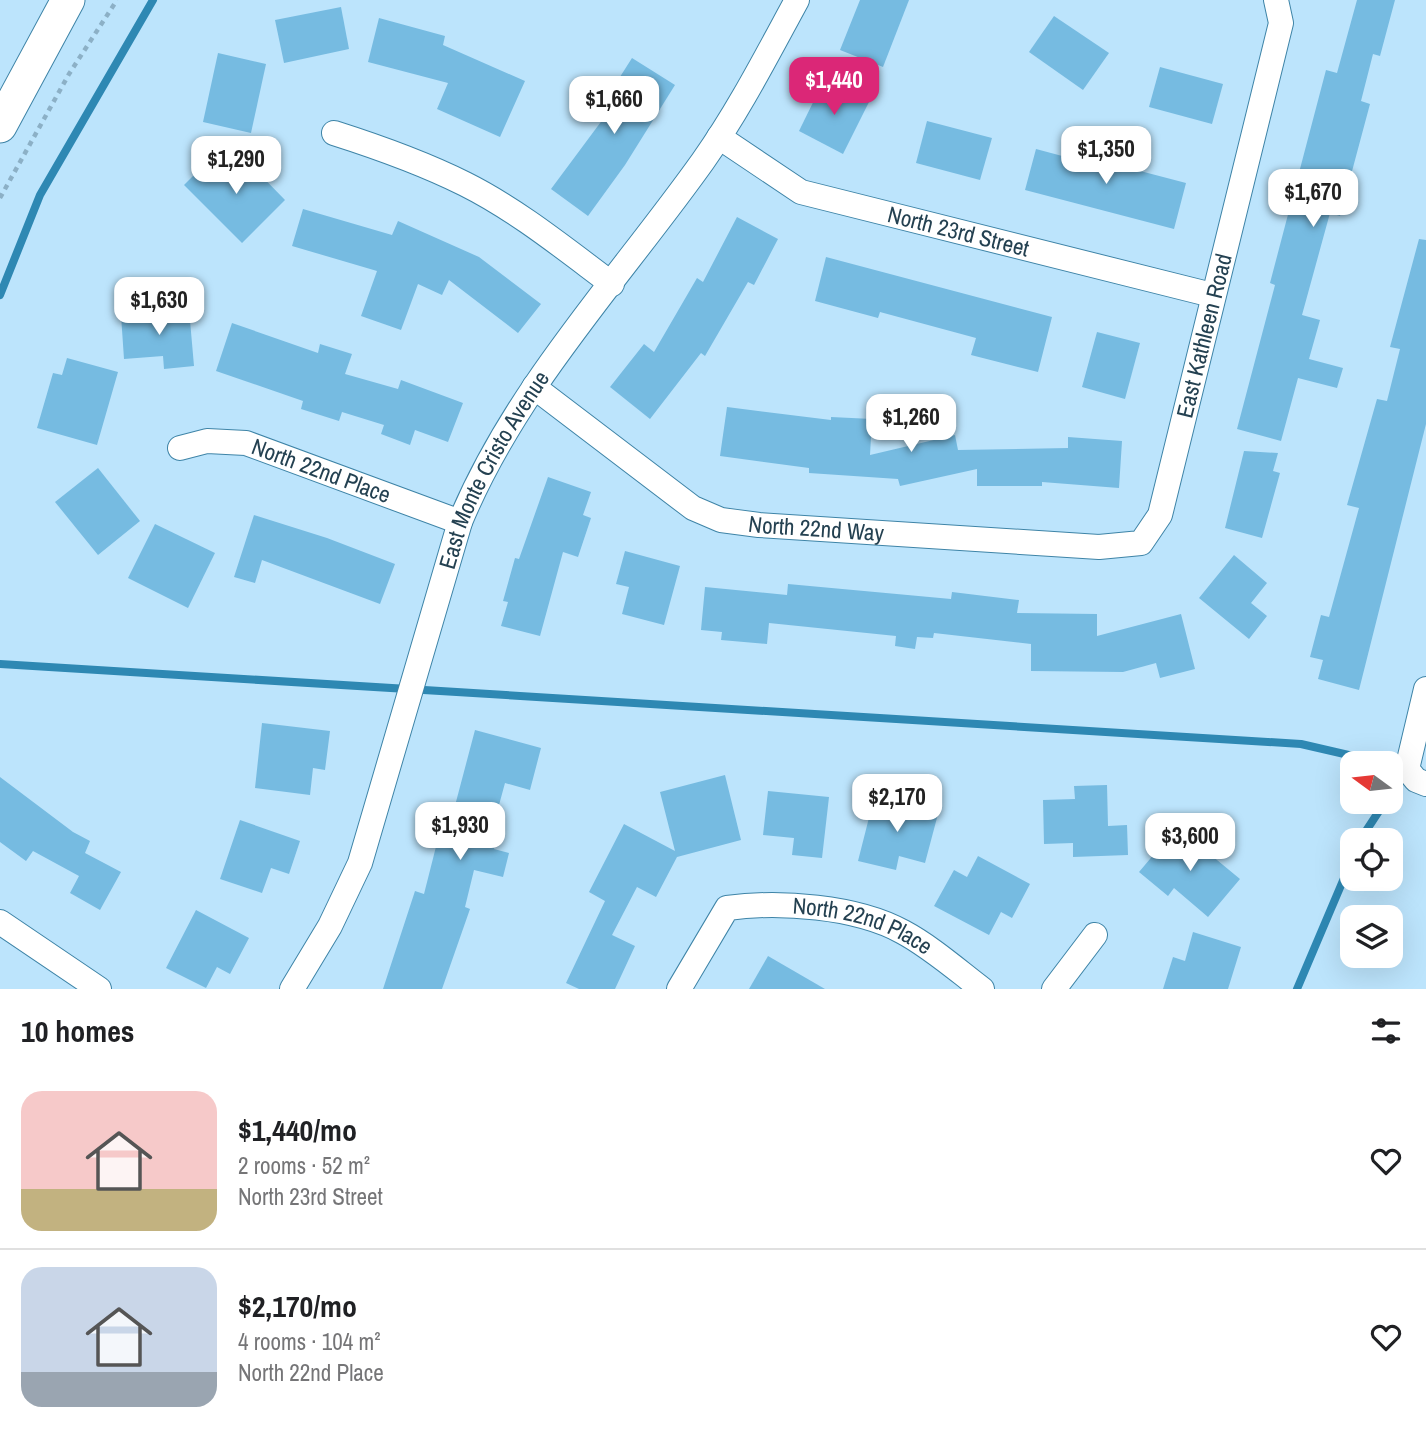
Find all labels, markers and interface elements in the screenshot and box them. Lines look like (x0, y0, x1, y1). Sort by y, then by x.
pin: $1,440 (777, 58, 891, 117)
text: $1,440 (805, 64, 863, 95)
pin: $1,660 (557, 76, 671, 136)
text: $1,660 (585, 83, 643, 114)
pin: $1,350 (1049, 127, 1163, 186)
text: $1,350 (1077, 133, 1135, 164)
pin: $1,290 (179, 136, 293, 196)
text: $1,290 (207, 143, 265, 174)
pin: $1,670 (1256, 170, 1370, 229)
text: $1,670 (1284, 176, 1342, 207)
street label: North 23rd Street (885, 198, 1033, 264)
street label: East Kathleen Road (1169, 250, 1239, 421)
pin: $1,630 (102, 278, 216, 337)
text: $1,630 (130, 284, 188, 315)
street label: East Monte Cristo Avenue (431, 364, 556, 572)
pin: $1,260 (854, 394, 968, 454)
text: $1,260 (882, 401, 940, 432)
street label: North 22nd Place (247, 430, 395, 510)
street label: North 22nd Way (747, 508, 886, 548)
north arrow (1340, 751, 1404, 814)
map controls (1340, 751, 1403, 968)
pin: $2,170 (840, 774, 954, 834)
text: $2,170 (868, 781, 926, 812)
pin: $1,930 (403, 802, 517, 862)
text: $1,930 (431, 809, 489, 840)
pin: $3,600 (1133, 814, 1247, 873)
text: $3,600 (1161, 820, 1219, 851)
button: locate (1340, 828, 1403, 891)
street label: North 22nd Place (792, 890, 939, 961)
button: layers (1340, 905, 1403, 968)
text: 10 homes (21, 1011, 135, 1051)
icon: filters (1367, 1012, 1405, 1050)
text: $1,440/mo (238, 1110, 357, 1150)
icon: home (77, 1119, 161, 1203)
icon: heart (1367, 1142, 1405, 1180)
text: 2 rooms · 52 m² (238, 1150, 370, 1181)
text: North 23rd Street (238, 1181, 383, 1212)
text: $2,170/mo (238, 1286, 357, 1326)
icon: home (77, 1295, 161, 1379)
icon: heart (1367, 1318, 1405, 1356)
text: 4 rooms · 104 m² (238, 1326, 381, 1357)
text: North 22nd Place (238, 1357, 384, 1388)

